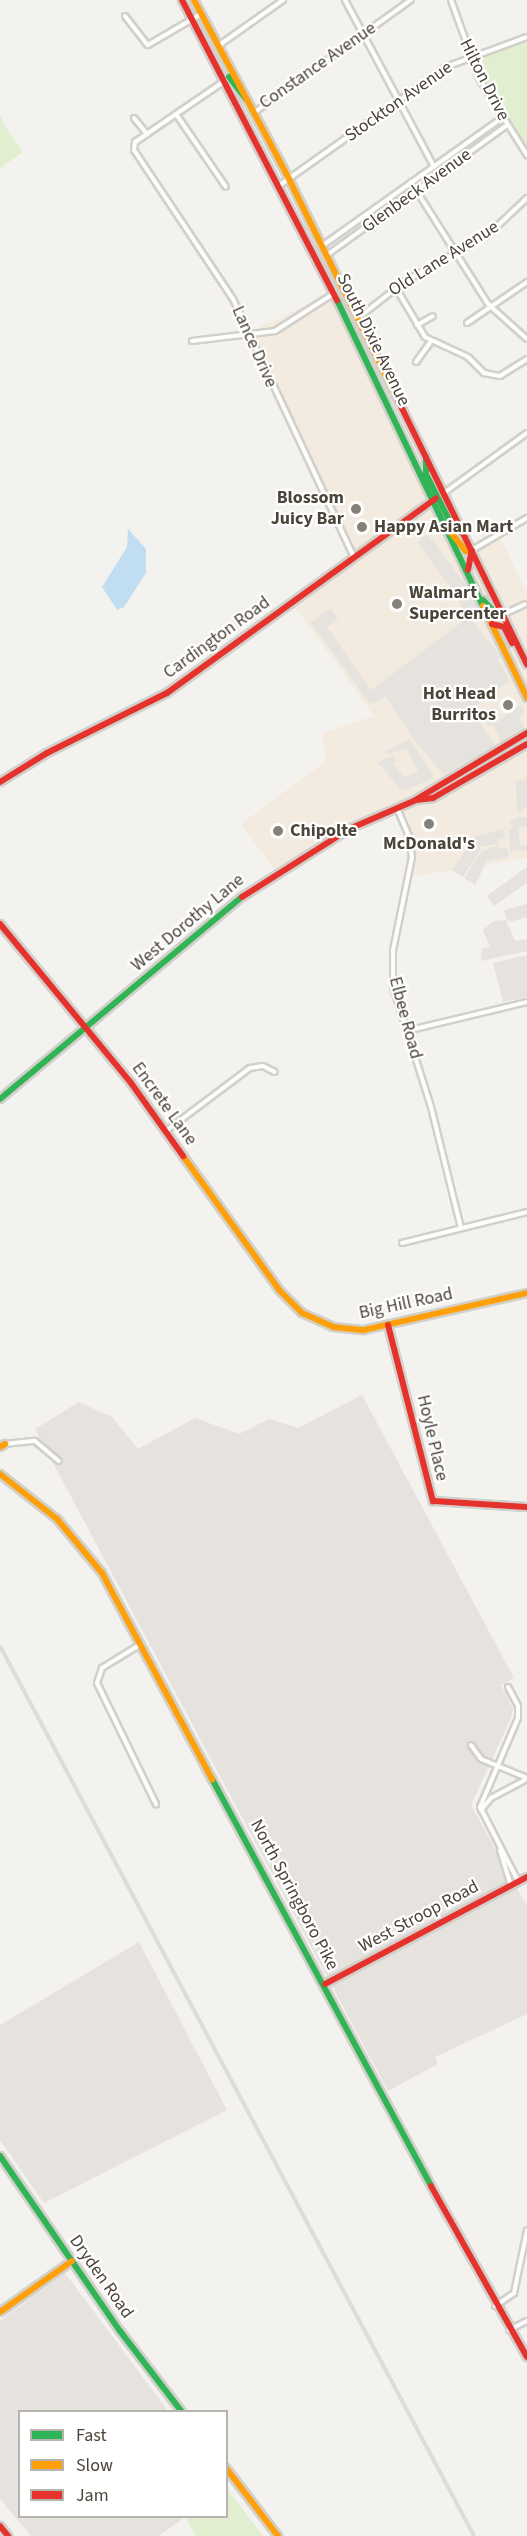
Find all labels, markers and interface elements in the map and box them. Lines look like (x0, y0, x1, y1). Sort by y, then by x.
street label: Constance Avenue (255, 18, 381, 114)
street label: Hilton Drive (454, 36, 514, 124)
street label: Stockton Avenue (341, 57, 457, 147)
street label: Glenbeck Avenue (358, 144, 476, 238)
street label: Old Lane Avenue (385, 217, 503, 301)
street label: South Dixie Avenue (332, 270, 414, 410)
street label: Lance Drive (226, 303, 282, 391)
place label: Blossom Juicy Bar (271, 488, 344, 530)
marker: Blossom Juicy Bar (349, 502, 363, 516)
place label: Happy Asian Mart (374, 516, 513, 538)
marker: Happy Asian Mart (355, 520, 369, 534)
place label: Walmart Supercenter (409, 583, 506, 626)
street label: Cardington Road (160, 592, 274, 684)
marker: Walmart Supercenter (390, 597, 404, 611)
place label: Hot Head Burritos (423, 684, 496, 726)
marker: Hot Head Burritos (501, 698, 515, 712)
marker: McDonald's (422, 817, 436, 831)
place label: Chipolte (290, 820, 357, 842)
marker: Chipolte (271, 824, 285, 838)
place label: McDonald's (383, 833, 475, 855)
street label: West Dorothy Lane (127, 869, 249, 977)
street label: Elbee Road (384, 975, 426, 1061)
street label: Encrete Lane (127, 1058, 201, 1150)
street label: Big Hill Road (357, 1284, 455, 1324)
street label: Hoyle Place (412, 1393, 452, 1483)
street label: North Springboro Pike (245, 1816, 343, 1974)
street label: West Stroop Road (355, 1876, 483, 1958)
street label: Dryden Road (64, 2231, 138, 2323)
legend (18, 2410, 228, 2518)
text: Fast (76, 2423, 107, 2448)
text: Slow (76, 2453, 113, 2478)
text: Jam (76, 2483, 109, 2508)

